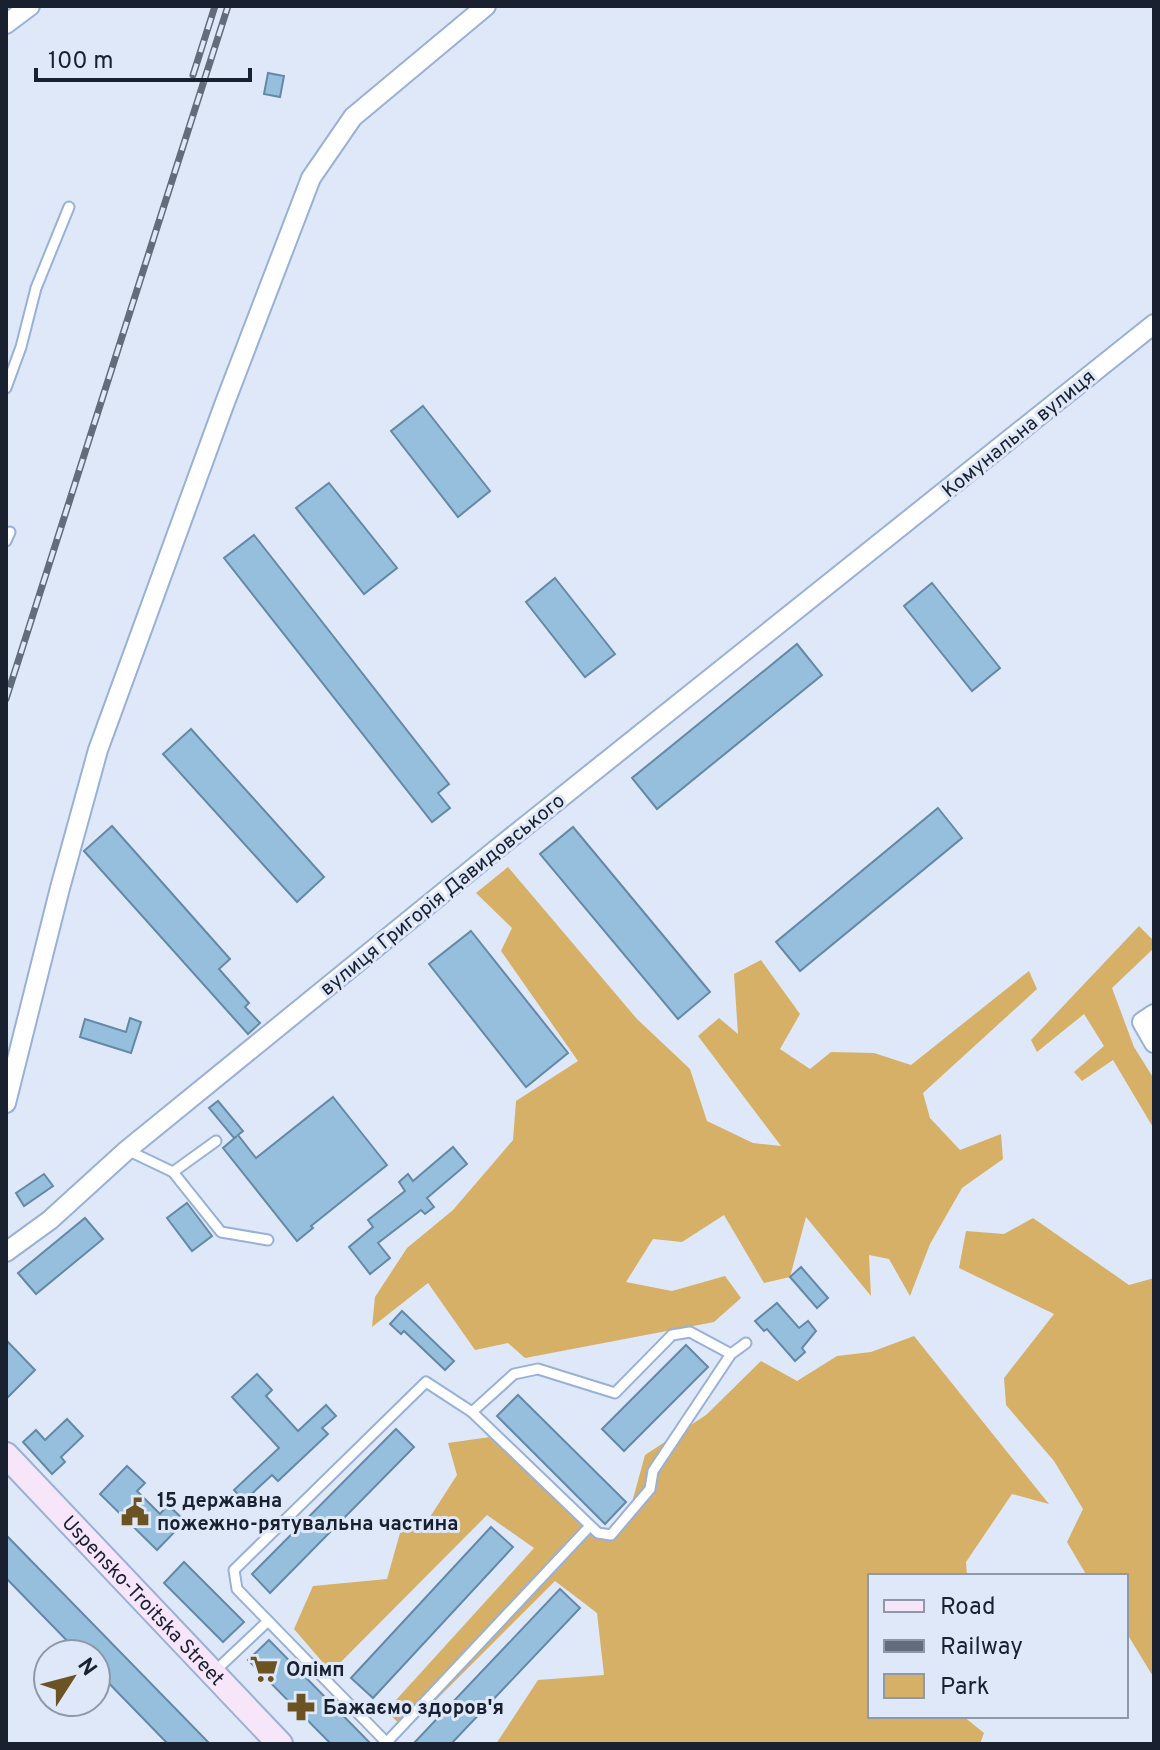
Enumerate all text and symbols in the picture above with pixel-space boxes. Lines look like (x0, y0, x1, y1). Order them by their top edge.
scale bar (36, 32, 250, 82)
text: 100 m (48, 47, 114, 77)
street label: Комунальна вулиця (937, 365, 1101, 504)
street label: вулиця Григорія Давидовського (316, 789, 571, 1002)
place label: 15 державна пожежно-рятувальна частина (157, 1489, 458, 1538)
public building icon: 15 державна пожежно-рятувальна частина (120, 1497, 150, 1527)
street label: Uspensko-Troitska Street (55, 1511, 229, 1692)
legend (868, 1574, 1128, 1718)
text: Road (940, 1593, 996, 1623)
text: Railway (940, 1633, 1023, 1663)
north arrow (32, 1638, 112, 1718)
text: N (71, 1653, 102, 1682)
supermarket icon: Олімп (249, 1654, 279, 1684)
place label: Олімп (286, 1658, 345, 1684)
text: Park (940, 1673, 990, 1703)
pharmacy icon: Бажаємо здоров'я (286, 1692, 316, 1722)
place label: Бажаємо здоров'я (323, 1696, 504, 1722)

